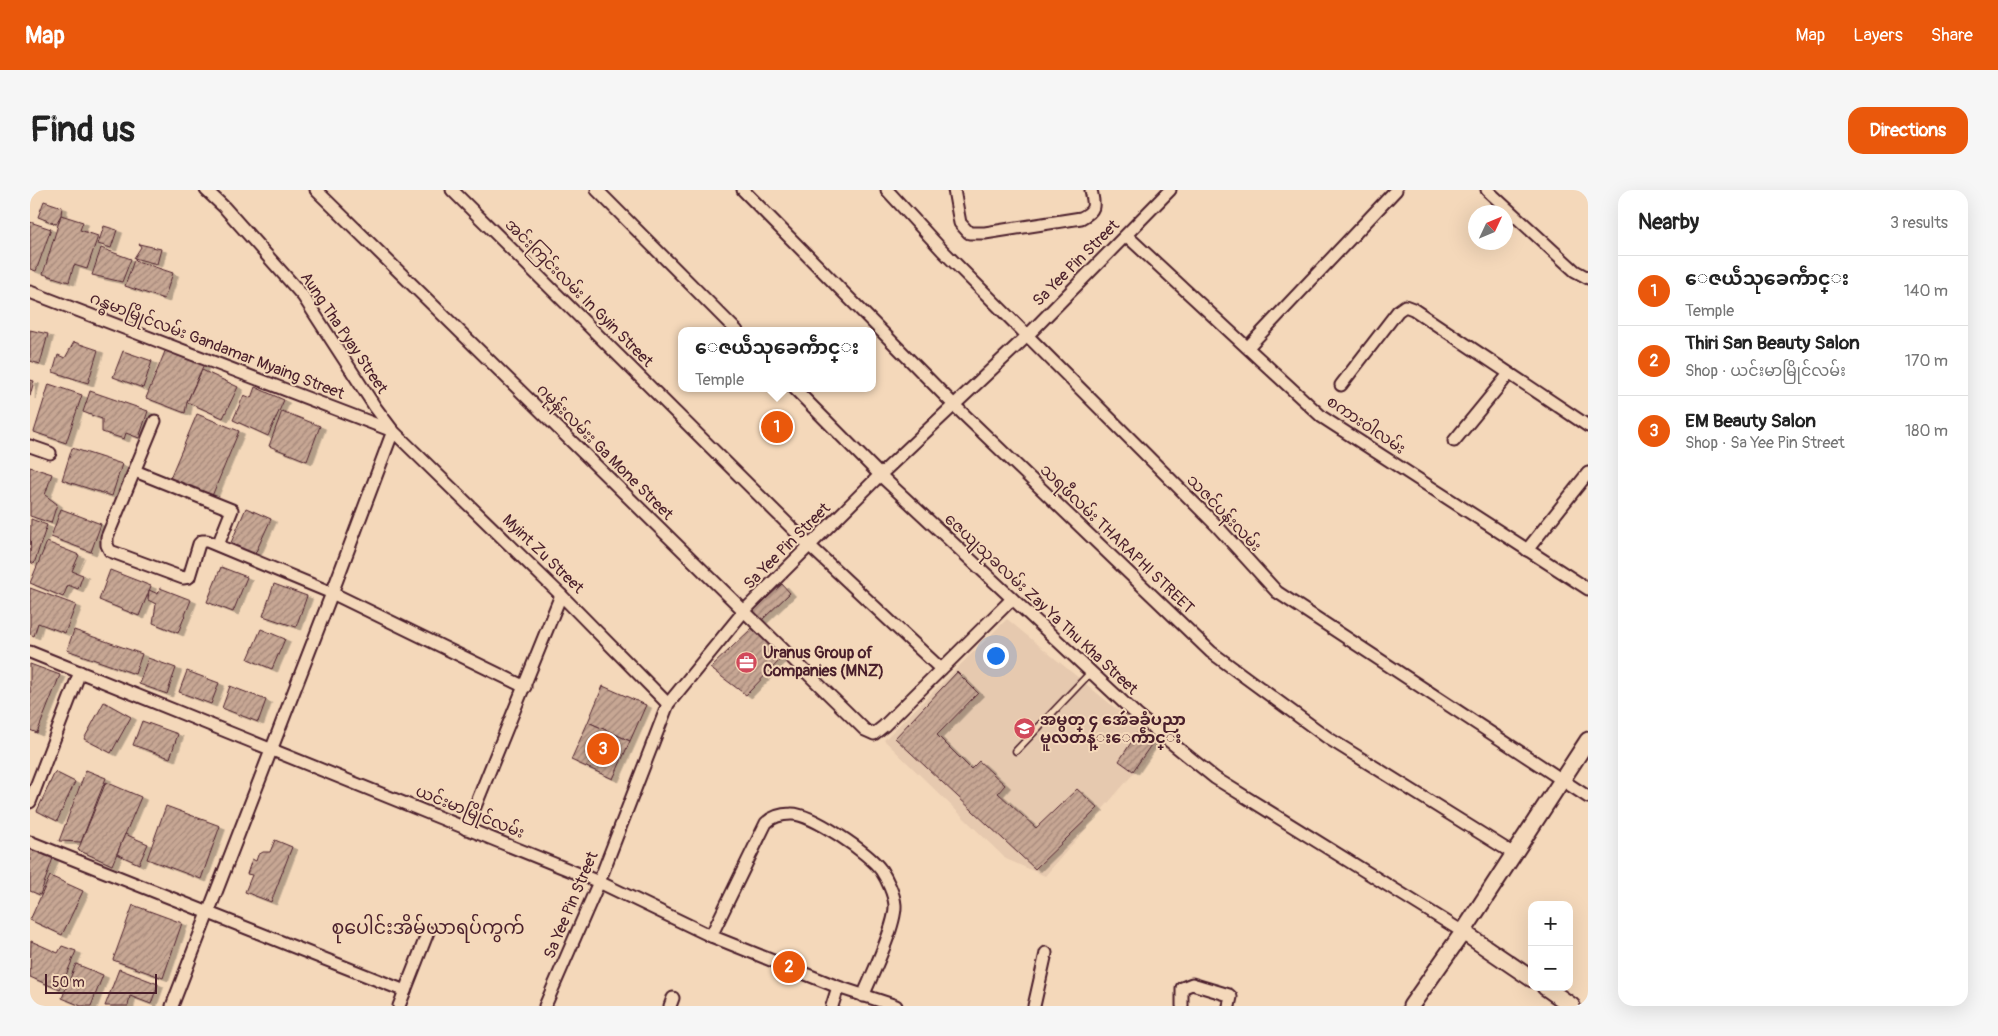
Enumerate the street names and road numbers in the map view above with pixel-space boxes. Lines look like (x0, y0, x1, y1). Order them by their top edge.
street label: အင်းကြင်းလမ်း In Gyin Street (499, 213, 659, 374)
street label: Sa Yee Pin Street (1028, 215, 1124, 311)
street label: Aung Tha Pyay Street (296, 268, 392, 398)
street label: ဂန္ဓမာမြိုင်လမ်း Gandamar Myaing Street (86, 286, 348, 407)
street label: ဂမုန်းလမ်းး Ga Mone Street (530, 378, 679, 528)
street label: စကားဝါလမ်း (1323, 390, 1410, 459)
street label: သရဖီလမ်း THARAPHI STREET (1034, 459, 1200, 620)
street label: သဇင်ပန်းလမ်း (1180, 469, 1267, 558)
street label: Sa Yee Pin Street (739, 498, 835, 594)
street label: ဇေယျသုခလမ်း Zay Ya Thu Kha Street (937, 508, 1144, 702)
street label: Myint Zu Street (498, 510, 588, 598)
street label: ယင်းမာမြိုင်လမ်း (412, 779, 528, 846)
street label: Sa Yee Pin Street (539, 848, 603, 962)

